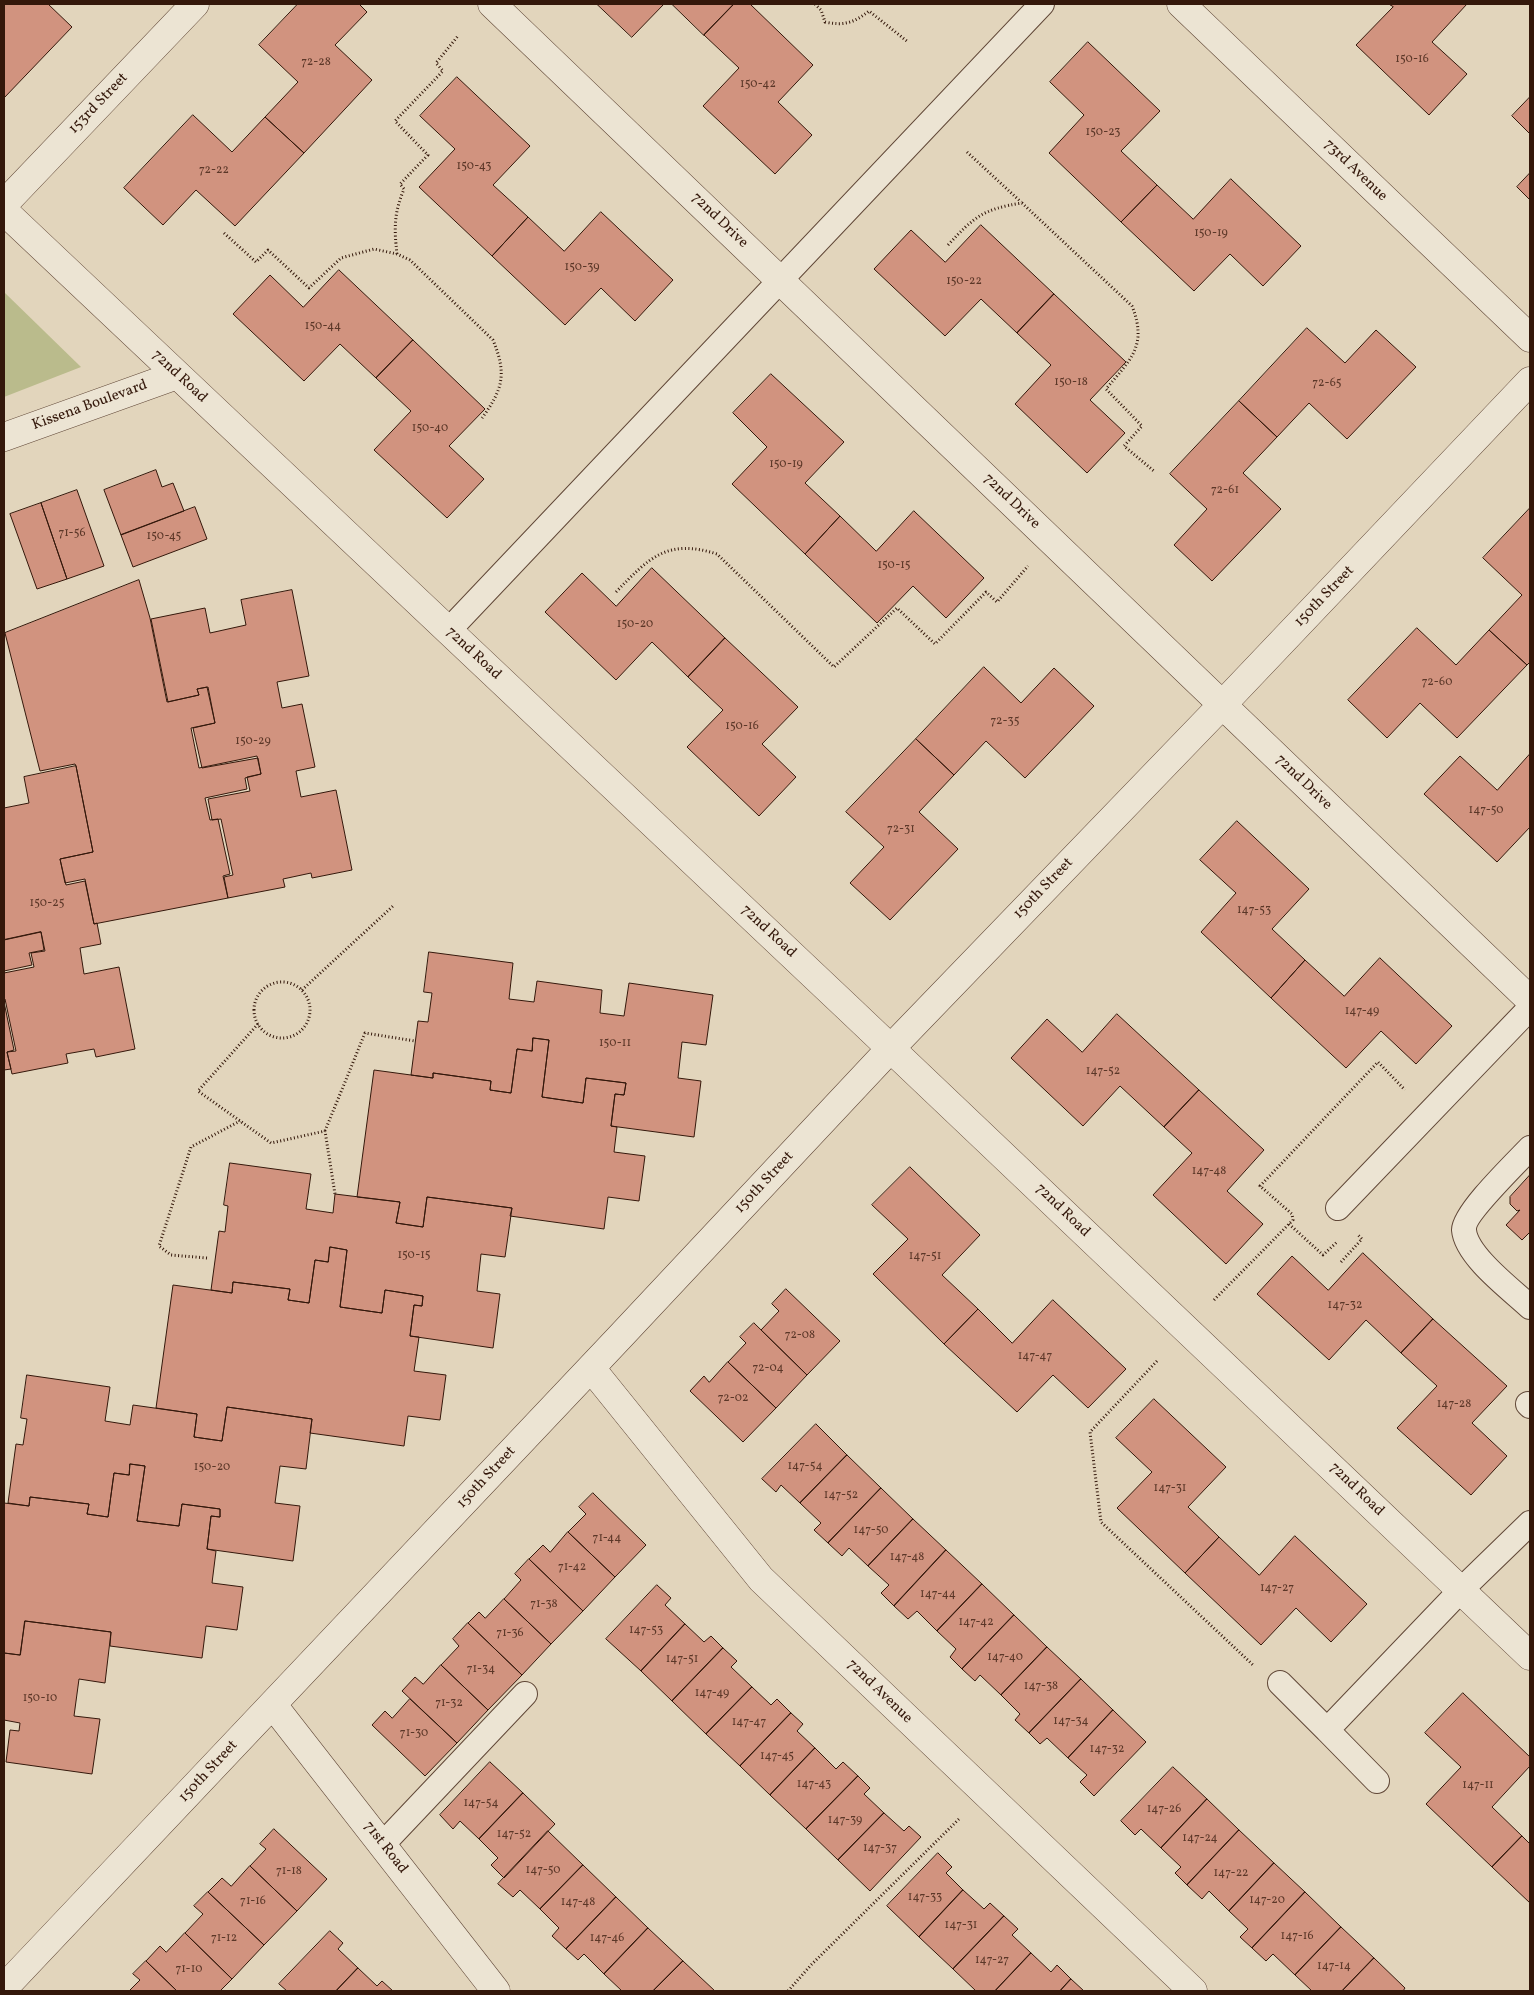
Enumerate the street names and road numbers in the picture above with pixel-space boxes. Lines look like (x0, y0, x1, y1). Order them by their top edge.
street label: 153rd Street (66, 70, 132, 138)
street label: 73rd Avenue (1319, 136, 1391, 206)
street label: 72nd Drive (687, 189, 751, 253)
street label: 72nd Road (148, 347, 210, 407)
street label: Kissena Boulevard (30, 377, 150, 435)
street label: 72nd Drive (979, 470, 1043, 534)
street label: 150th Street (1291, 563, 1359, 631)
street label: 72nd Road (442, 624, 504, 684)
street label: 72nd Drive (1271, 751, 1335, 815)
street label: 150th Street (1010, 855, 1078, 923)
street label: 72nd Road (737, 902, 799, 962)
street label: 150th Street (732, 1148, 798, 1218)
street label: 72nd Road (1031, 1180, 1093, 1242)
street label: 150th Street (454, 1443, 520, 1513)
street label: 72nd Road (1325, 1459, 1387, 1521)
street label: 72nd Avenue (842, 1656, 916, 1728)
street label: 150th Street (176, 1737, 242, 1807)
street label: 71st Road (359, 1818, 411, 1878)

